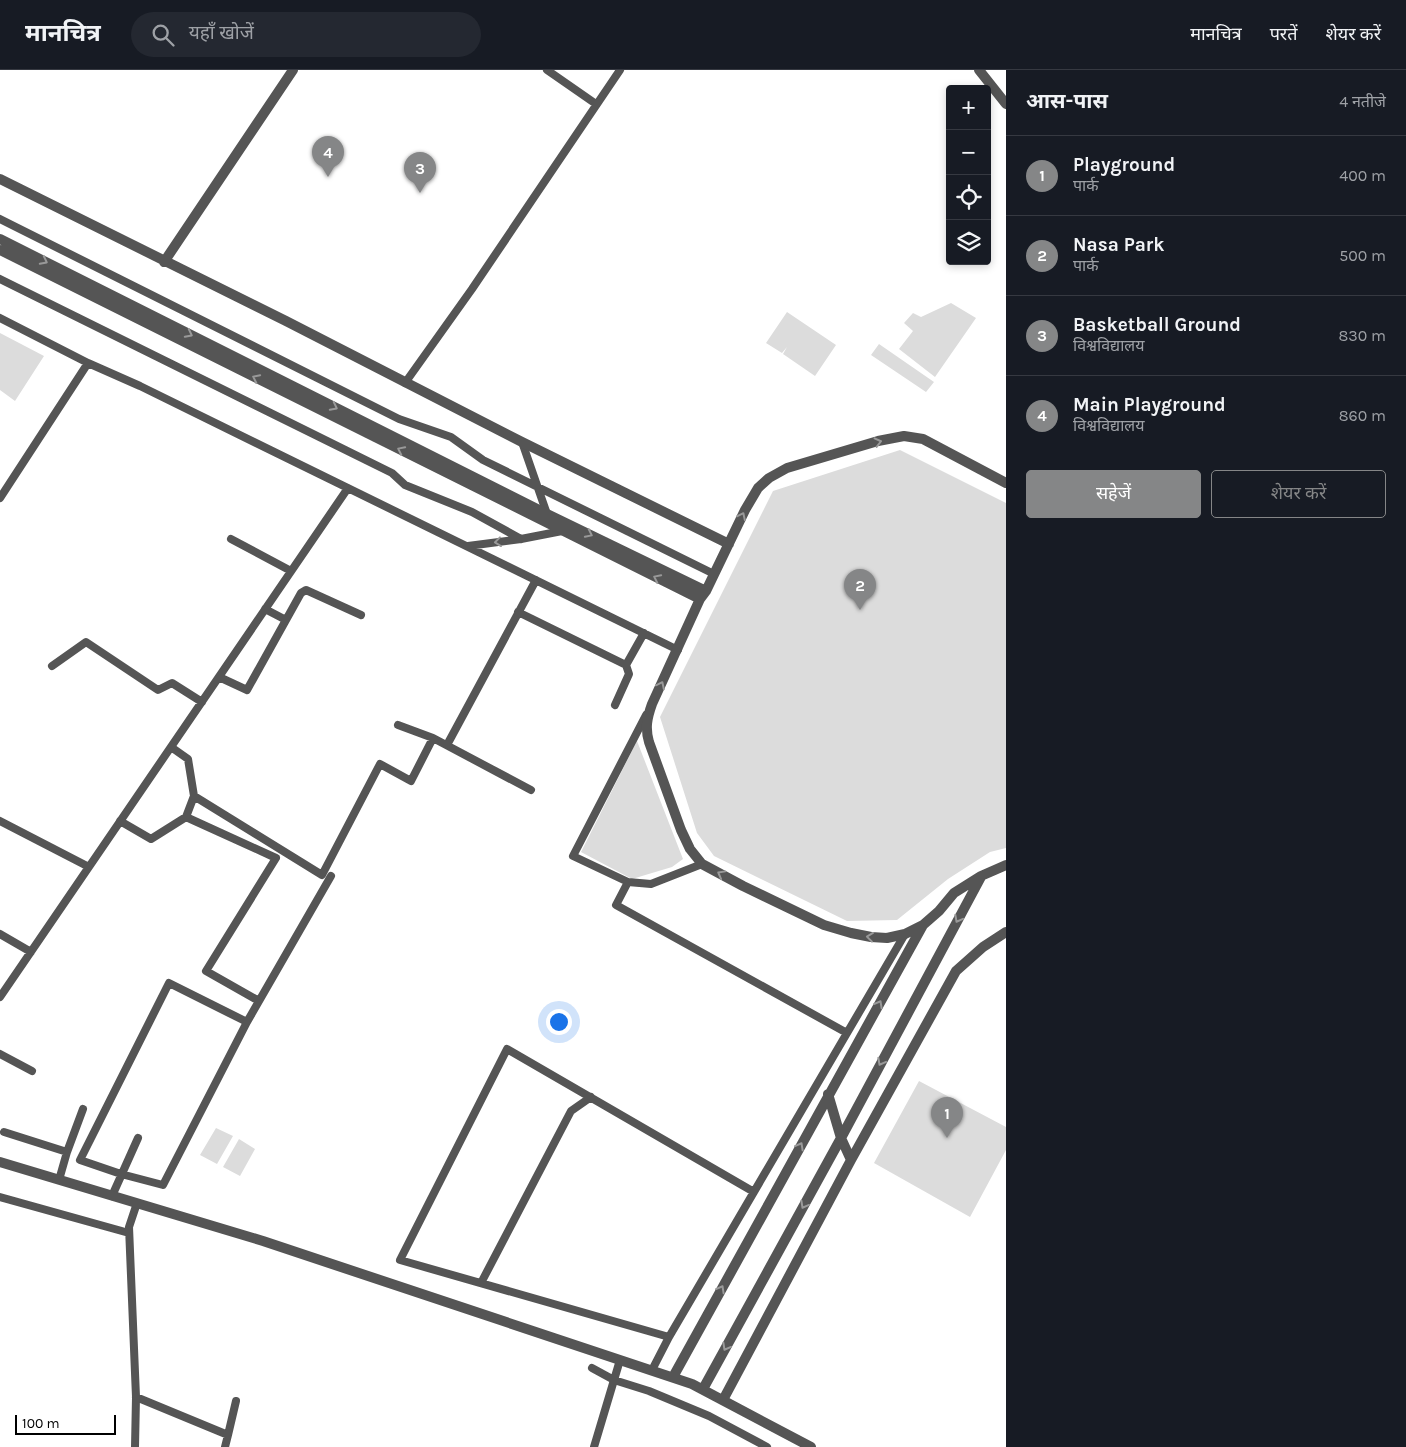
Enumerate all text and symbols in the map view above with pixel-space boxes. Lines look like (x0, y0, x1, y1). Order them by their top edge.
search box (131, 12, 481, 57)
text: मानचित्र (25, 19, 101, 47)
icon: search (149, 21, 177, 49)
text: यहाँ खोजें (189, 22, 254, 44)
text: मानचित्र (1190, 23, 1242, 45)
text: परतें (1270, 23, 1297, 45)
text: शेयर करें (1325, 23, 1381, 45)
map controls (946, 85, 991, 265)
button: + (946, 85, 991, 130)
text: आस-पास (1026, 89, 1108, 113)
text: 4 नतीजे (1339, 92, 1386, 111)
button: − (946, 130, 991, 175)
pin: 4 (312, 136, 344, 177)
pin: 3 (404, 152, 436, 193)
text: Playground (1073, 154, 1175, 176)
text: 1 (1039, 166, 1045, 185)
text: 400 m (1339, 166, 1386, 185)
button: locate (946, 175, 991, 220)
text: पार्क (1073, 176, 1099, 195)
button: layers (946, 220, 991, 265)
text: Nasa Park (1073, 234, 1165, 256)
text: 2 (1037, 246, 1047, 265)
text: 500 m (1339, 246, 1386, 265)
one-way arrow (38, 255, 47, 265)
text: पार्क (1073, 256, 1099, 275)
text: Basketball Ground (1073, 314, 1241, 336)
text: 3 (1037, 326, 1047, 345)
text: 830 m (1338, 326, 1386, 345)
one-way arrow (184, 328, 193, 338)
text: विश्वविद्यालय (1073, 336, 1144, 355)
one-way arrow (252, 374, 261, 384)
text: Main Playground (1073, 394, 1226, 416)
one-way arrow (329, 401, 338, 411)
text: 4 (1037, 406, 1047, 425)
text: 860 m (1339, 406, 1386, 425)
text: विश्वविद्यालय (1073, 416, 1144, 435)
one-way arrow (874, 437, 883, 448)
one-way arrow (398, 447, 407, 457)
button: सहेजें (1026, 470, 1201, 518)
button: शेयर करें (1211, 470, 1386, 518)
one-way arrow (736, 512, 747, 521)
one-way arrow (584, 528, 593, 538)
one-way arrow (494, 536, 502, 547)
pin: 2 (844, 569, 876, 610)
one-way arrow (653, 574, 662, 584)
one-way arrow (655, 681, 665, 690)
one-way arrow (717, 870, 726, 880)
one-way arrow (954, 913, 964, 922)
one-way arrow (865, 932, 874, 942)
one-way arrow (872, 1000, 882, 1009)
your location (546, 1009, 572, 1035)
one-way arrow (878, 1057, 888, 1066)
pin: 1 (931, 1097, 963, 1138)
one-way arrow (794, 1142, 804, 1151)
one-way arrow (800, 1200, 810, 1209)
one-way arrow (715, 1285, 725, 1294)
one-way arrow (722, 1342, 732, 1351)
scale bar (15, 1412, 116, 1435)
text: 100 m (22, 1415, 60, 1432)

